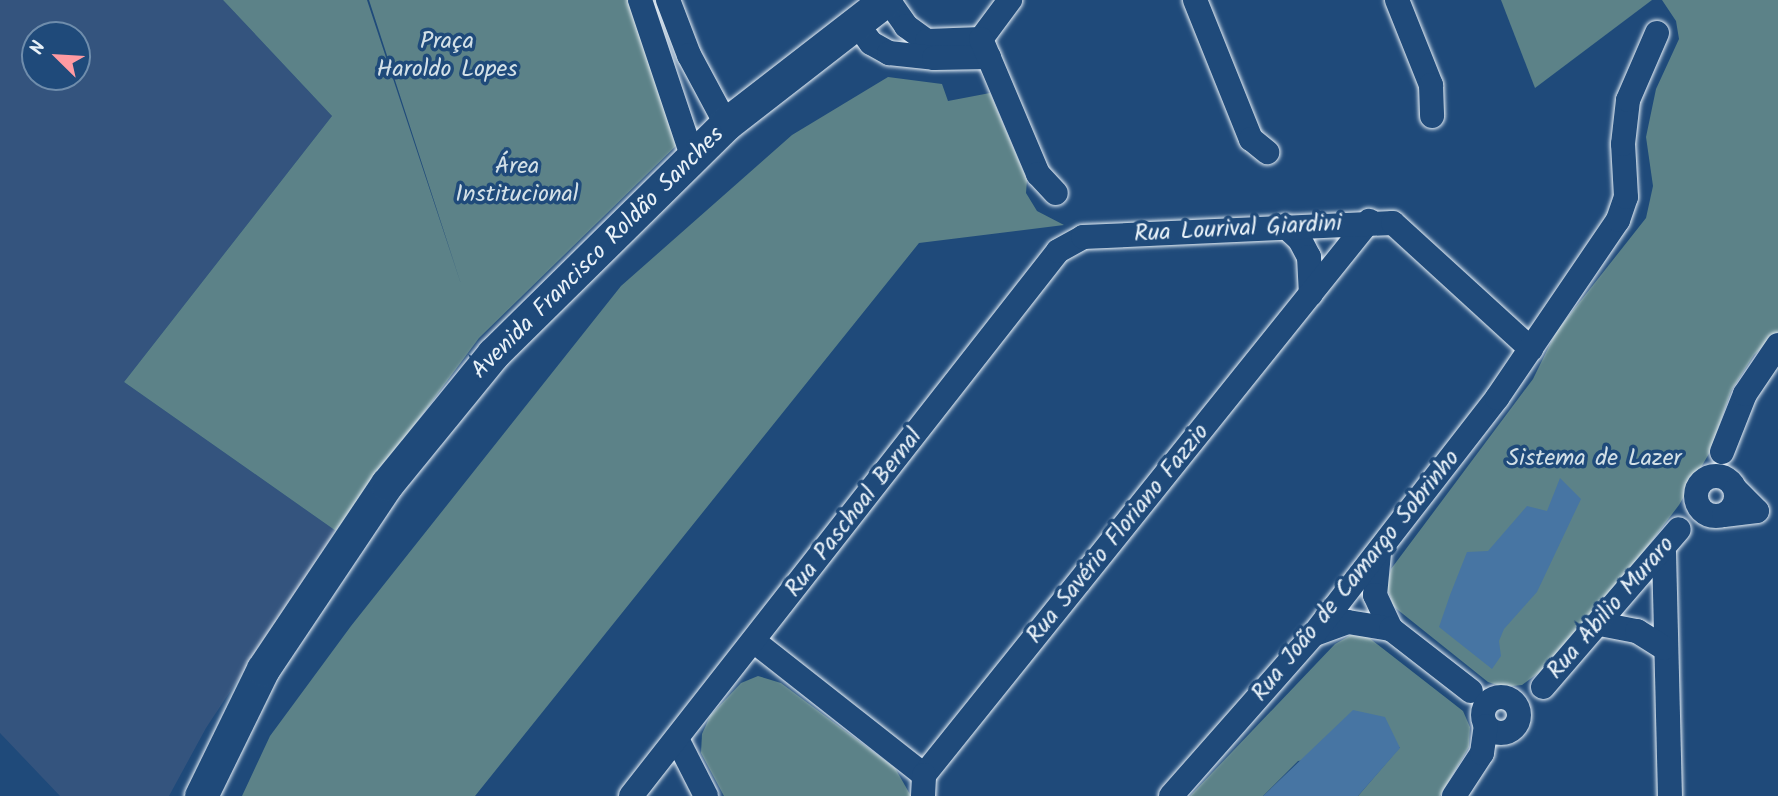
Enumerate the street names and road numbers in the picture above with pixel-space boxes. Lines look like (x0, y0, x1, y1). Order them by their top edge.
street label: Avenida Francisco Roldão Sanches (466, 121, 730, 385)
street label: Rua Lourival Giardini (1133, 209, 1343, 249)
street label: Rua Savério Floriano Fazzio (1021, 418, 1215, 650)
street label: Rua Paschoal Bernal (779, 423, 929, 603)
street label: Rua João de Camargo Sobrinho (1246, 445, 1466, 707)
street label: Rua Abilio Muraro (1541, 531, 1681, 685)

